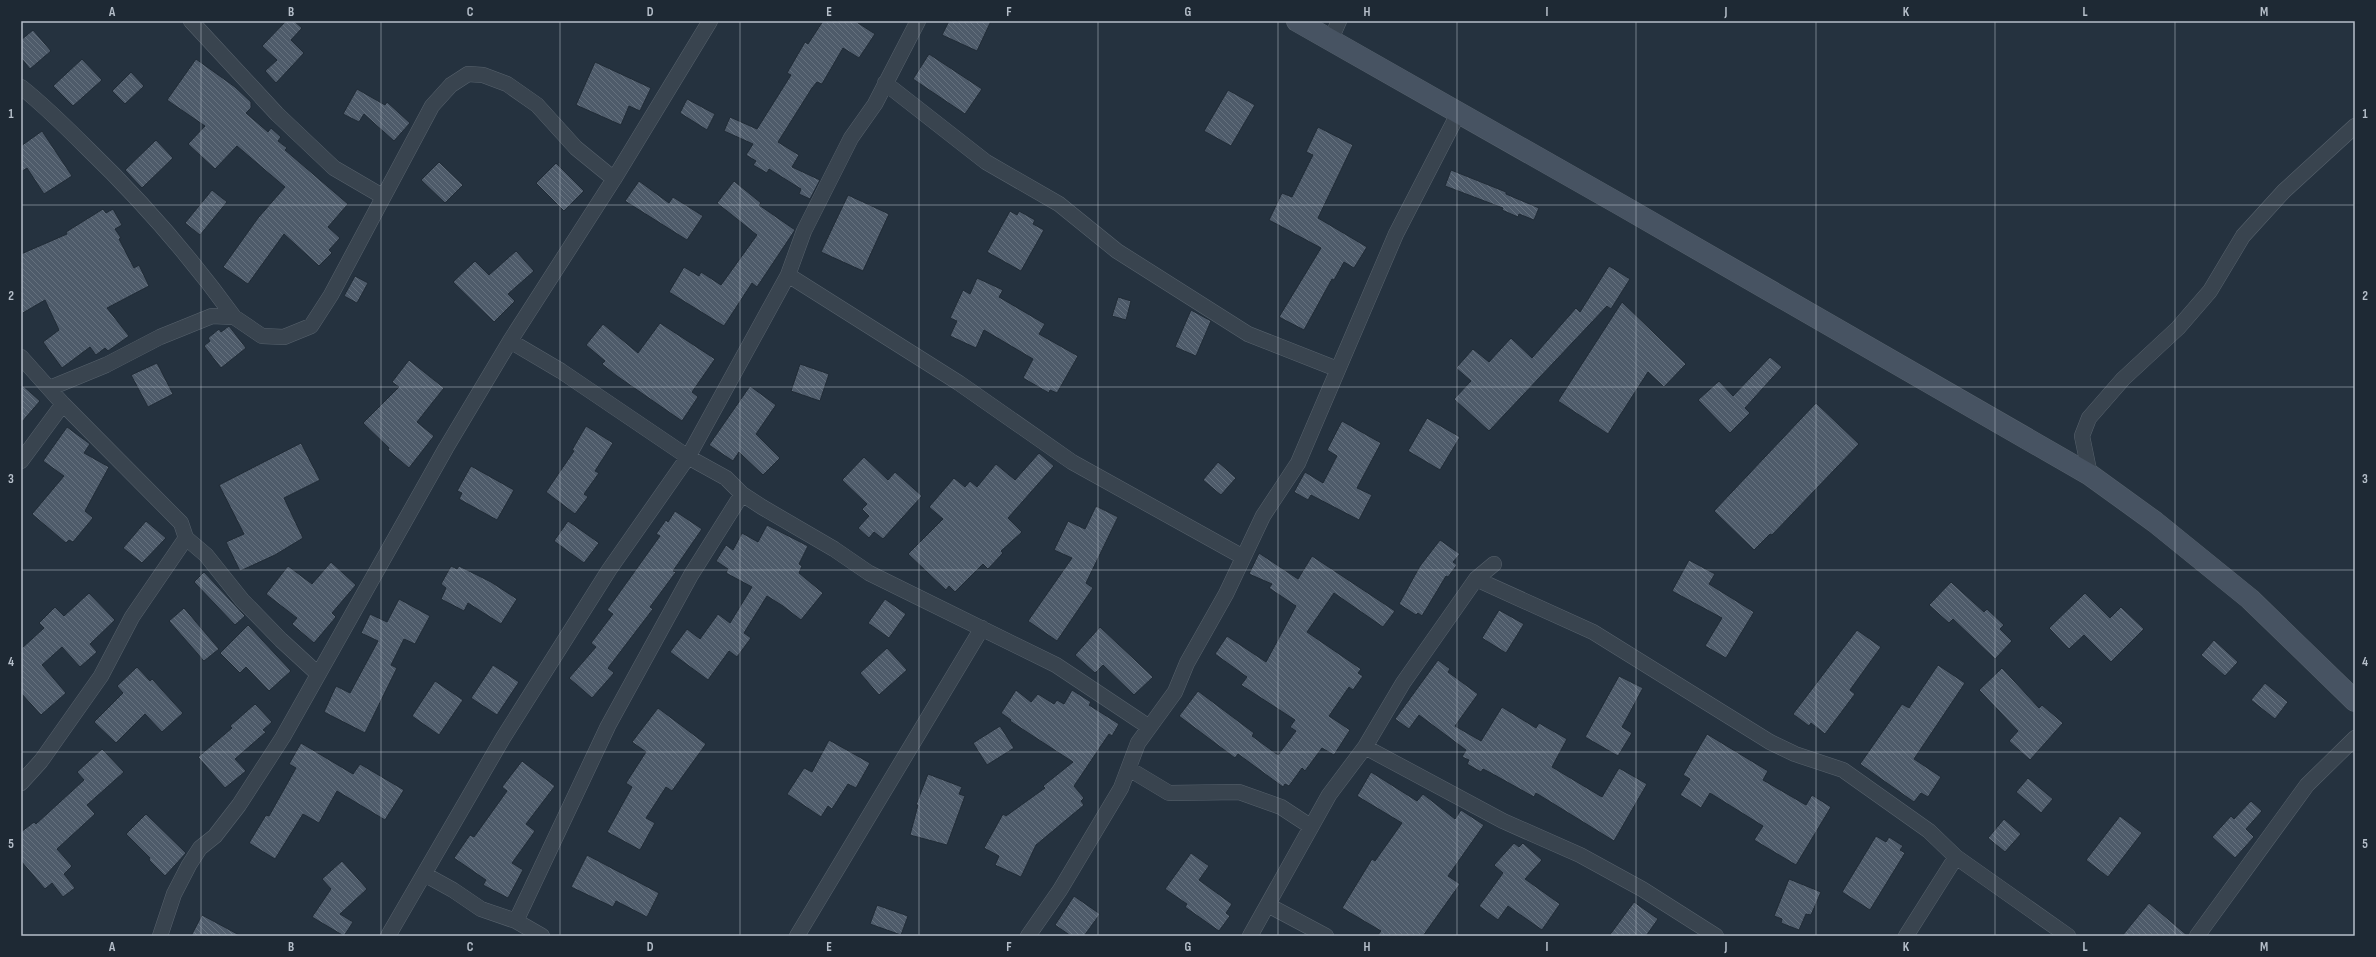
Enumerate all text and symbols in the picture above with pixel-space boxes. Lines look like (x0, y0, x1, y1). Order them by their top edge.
text: A (108, 4, 116, 20)
text: B (288, 4, 294, 20)
text: C (467, 4, 474, 20)
text: D (647, 4, 654, 20)
text: E (826, 4, 832, 20)
text: F (1006, 4, 1012, 20)
text: G (1185, 4, 1192, 20)
text: H (1364, 4, 1371, 20)
text: I (1546, 4, 1549, 20)
text: J (1724, 4, 1728, 20)
text: K (1903, 4, 1910, 20)
text: L (2082, 4, 2088, 20)
text: M (2260, 4, 2268, 20)
text: 1 (8, 106, 14, 122)
text: 1 (2362, 106, 2368, 122)
text: 2 (8, 288, 14, 304)
text: 2 (2362, 288, 2368, 304)
text: 3 (8, 471, 14, 487)
text: 3 (2362, 471, 2368, 487)
text: 4 (8, 654, 14, 670)
text: 4 (2362, 654, 2368, 670)
text: 5 (8, 836, 14, 852)
text: 5 (2362, 836, 2368, 852)
text: A (108, 939, 116, 955)
text: B (288, 939, 294, 955)
text: C (467, 939, 474, 955)
text: D (647, 939, 654, 955)
text: E (826, 939, 832, 955)
text: F (1006, 939, 1012, 955)
text: G (1185, 939, 1192, 955)
text: H (1364, 939, 1371, 955)
text: I (1546, 939, 1549, 955)
text: J (1724, 939, 1728, 955)
text: K (1903, 939, 1910, 955)
text: L (2082, 939, 2088, 955)
text: M (2260, 939, 2268, 955)

